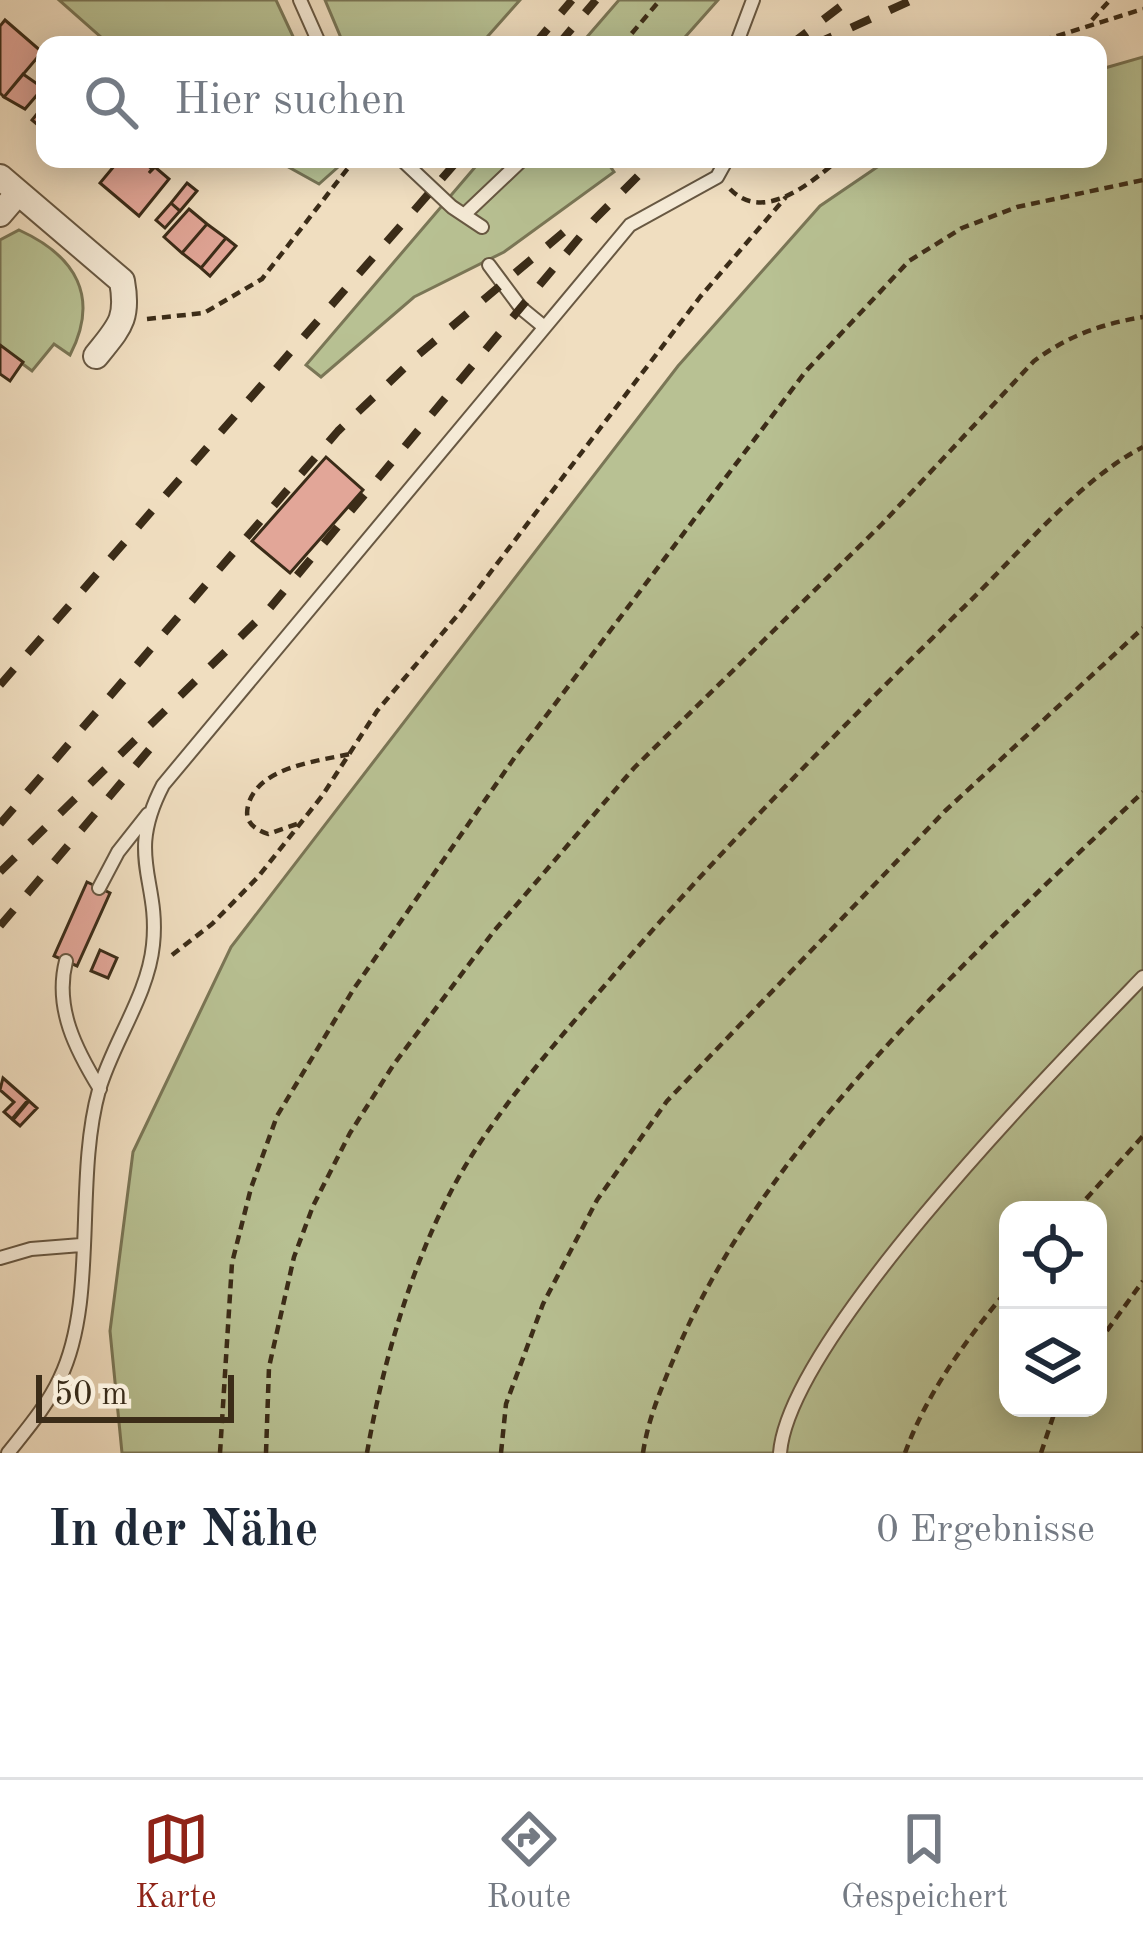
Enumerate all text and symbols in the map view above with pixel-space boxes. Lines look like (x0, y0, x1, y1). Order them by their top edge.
search box (36, 36, 1107, 168)
icon: search (78, 69, 144, 135)
text: Hier suchen (174, 79, 406, 124)
map controls (999, 1201, 1107, 1417)
button: locate (999, 1201, 1107, 1309)
button: layers (999, 1309, 1107, 1417)
scale bar (36, 1369, 234, 1422)
text: 50 m (54, 1379, 128, 1412)
text: In der Nähe (48, 1506, 319, 1557)
text: 0 Ergebnisse (876, 1511, 1095, 1550)
tab: Karte (135, 1806, 217, 1919)
tab: Route (487, 1806, 571, 1919)
tab: Gespeichert (841, 1806, 1008, 1919)

